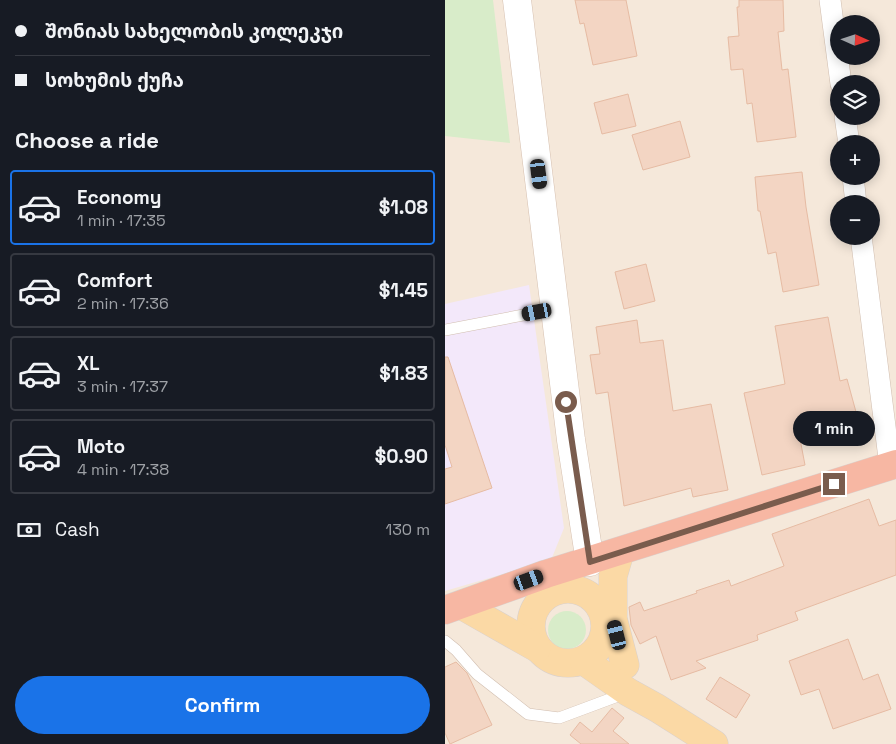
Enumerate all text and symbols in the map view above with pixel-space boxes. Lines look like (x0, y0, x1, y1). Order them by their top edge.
north arrow (830, 15, 880, 65)
map controls (830, 15, 880, 245)
text: შონიას სახელობის კოლეკჯი (45, 19, 343, 44)
text: სოხუმის ქუჩა (45, 68, 184, 93)
button: layers (830, 75, 880, 125)
text: Choose a ride (15, 126, 159, 154)
button: + (830, 135, 880, 185)
car (529, 158, 548, 190)
icon: car (17, 185, 62, 230)
text: Economy (77, 185, 161, 210)
text: $1.08 (379, 195, 428, 220)
button: − (830, 195, 880, 245)
text: 1 min · 17:35 (77, 210, 166, 231)
icon: car (17, 268, 62, 313)
text: Comfort (77, 268, 153, 293)
text: $1.45 (379, 278, 428, 303)
text: 2 min · 17:36 (77, 293, 169, 314)
car (520, 302, 553, 322)
icon: car (17, 351, 62, 396)
text: XL (77, 351, 100, 376)
text: $1.83 (379, 361, 428, 386)
text: 3 min · 17:37 (77, 376, 168, 397)
route start (555, 391, 577, 413)
callout: 1 min (793, 412, 875, 446)
text: 1 min (814, 418, 854, 439)
icon: car (17, 434, 62, 479)
text: Moto (77, 434, 125, 459)
text: $0.90 (375, 444, 428, 469)
text: 4 min · 17:38 (77, 459, 169, 480)
route end (823, 473, 845, 495)
icon: cash (15, 516, 43, 544)
text: Cash (55, 517, 100, 542)
text: 130 m (386, 519, 430, 540)
car (512, 568, 545, 592)
car (606, 619, 627, 651)
button: Confirm (15, 676, 430, 734)

